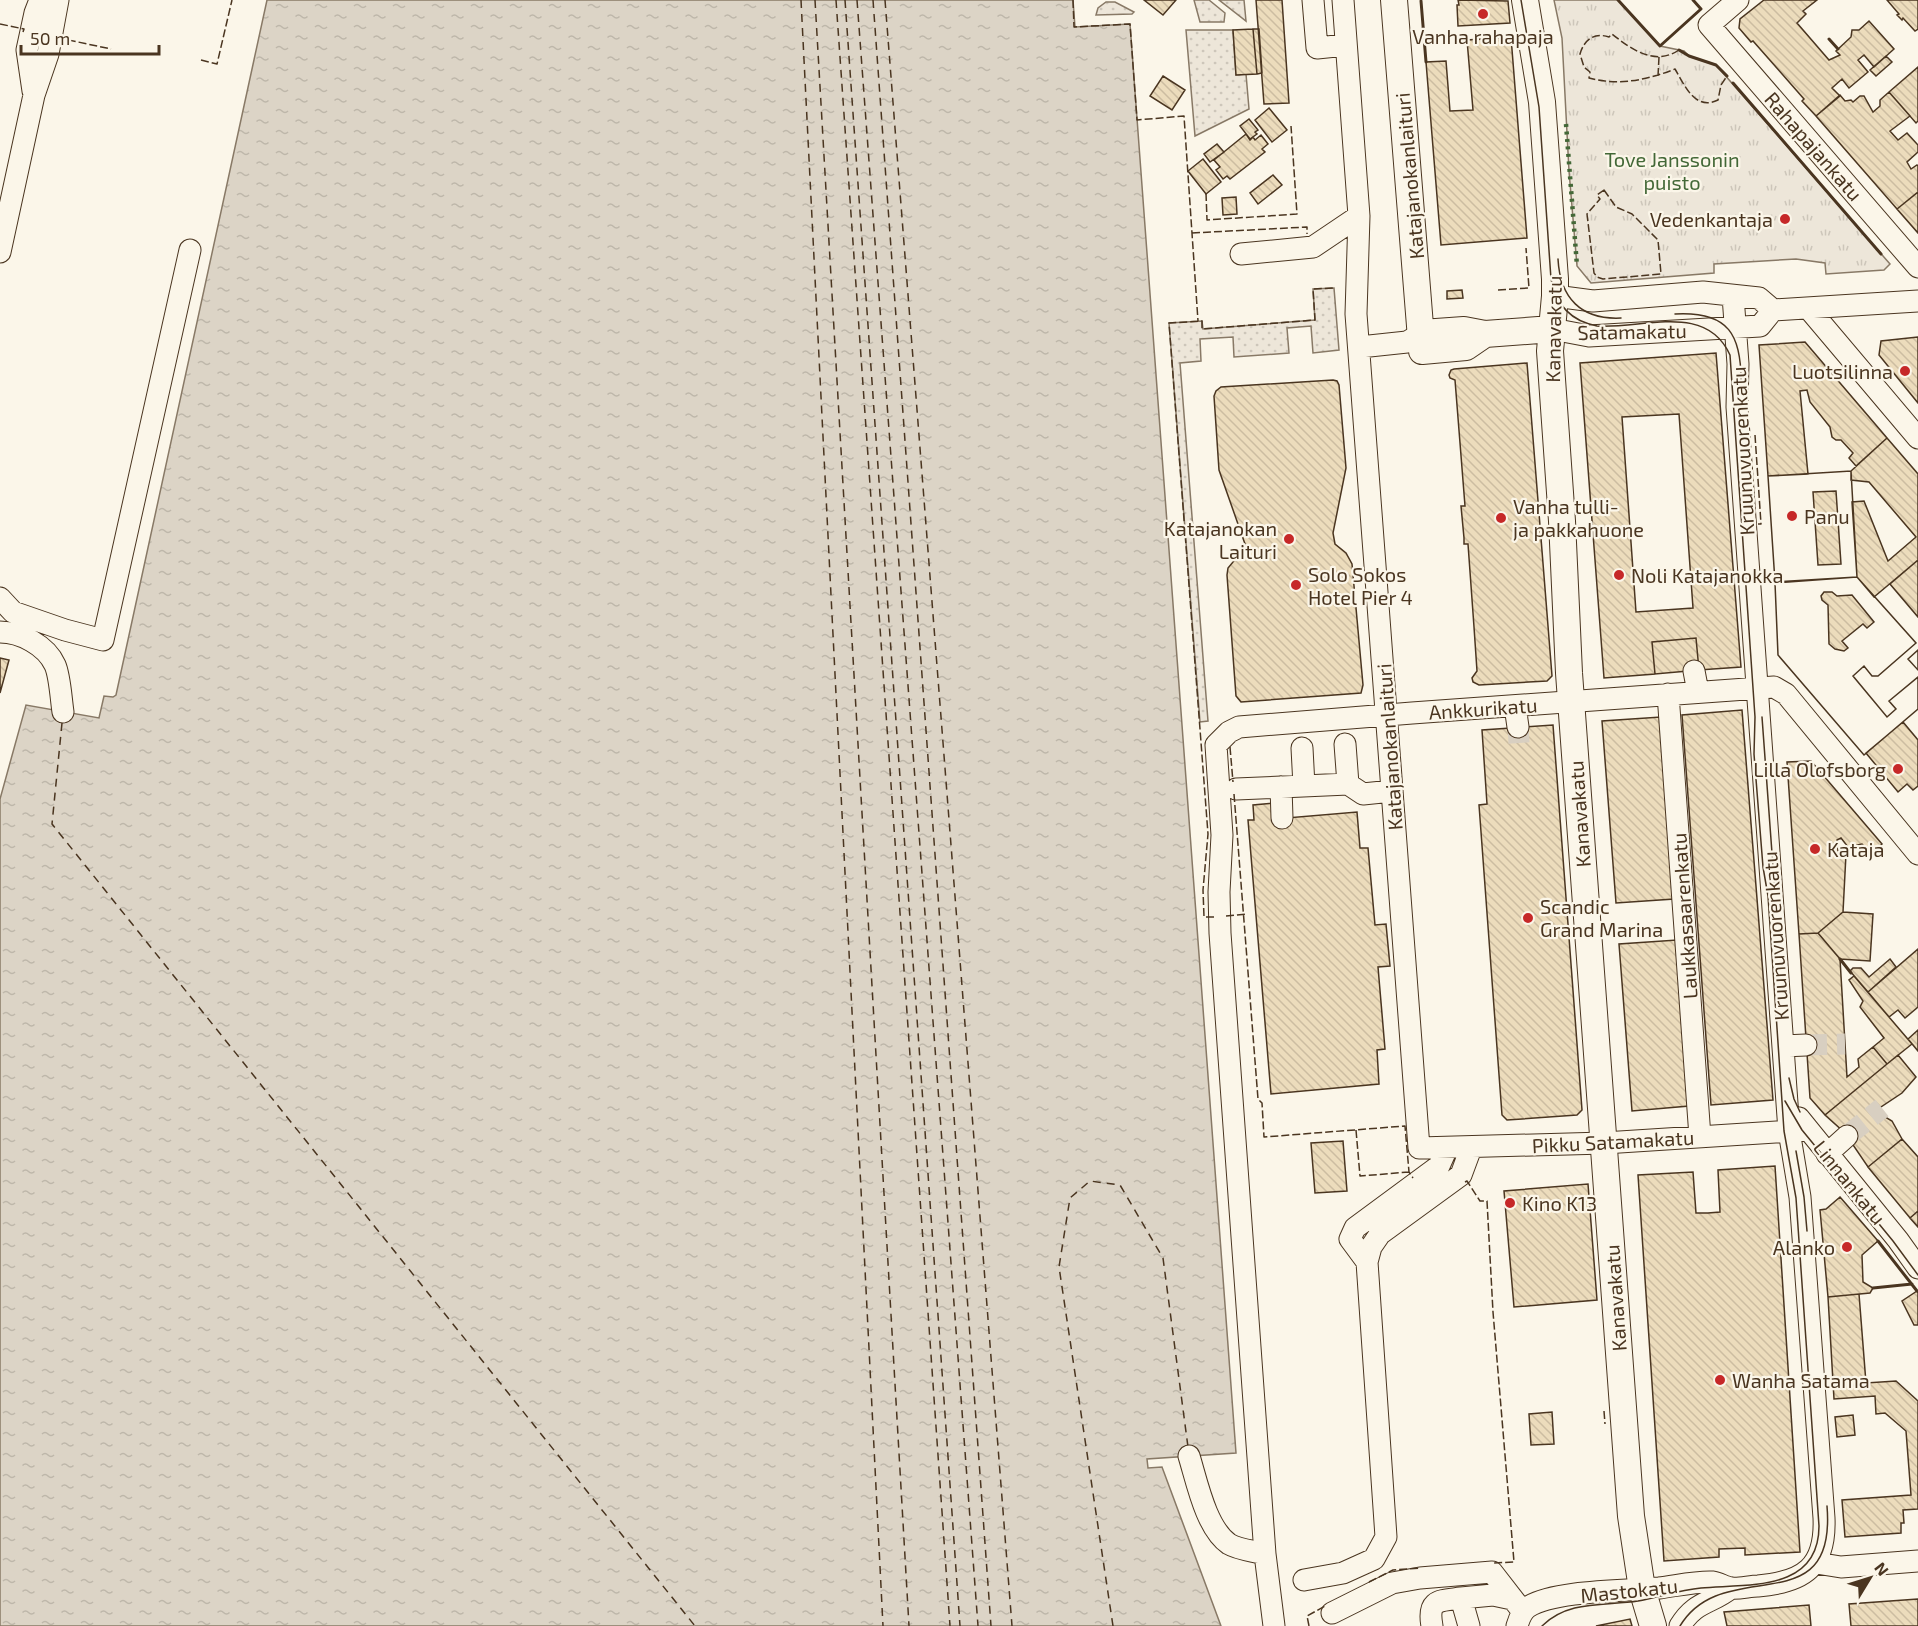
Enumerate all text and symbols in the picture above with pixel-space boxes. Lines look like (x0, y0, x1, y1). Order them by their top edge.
marker: Vanha rahapaja (1476, 7, 1490, 21)
scale bar (21, 18, 159, 56)
place label: Vanha rahapaja (1412, 24, 1554, 48)
text: 50 m (30, 27, 70, 49)
street label: Rahapajankatu (1760, 87, 1868, 205)
street label: Katajanokanlaituri (1390, 92, 1428, 260)
park label: Tove Janssonin puisto (1604, 147, 1740, 194)
place label: Vedenkantaja (1650, 207, 1773, 231)
marker: Vedenkantaja (1778, 212, 1792, 226)
street label: Kanavakatu (1540, 275, 1566, 383)
street label: Satamakatu (1577, 318, 1687, 344)
place label: Luotsilinna (1792, 359, 1893, 383)
marker: Luotsilinna (1898, 364, 1912, 378)
street label: Kruunuvuorenkatu (1726, 366, 1758, 536)
place label: Vanha tulli- ja pakkahuone (1513, 494, 1644, 541)
place label: Panu (1804, 504, 1850, 528)
marker: Panu (1785, 509, 1799, 523)
marker: Vanha tulli- ja pakkahuone (1494, 511, 1508, 525)
place label: Katajanokan Laituri (1164, 516, 1277, 563)
marker: Katajanokan Laituri (1282, 532, 1296, 546)
place label: Solo Sokos Hotel Pier 4 (1308, 562, 1413, 609)
place label: Noli Katajanokka (1631, 563, 1784, 587)
marker: Noli Katajanokka (1612, 568, 1626, 582)
marker: Solo Sokos Hotel Pier 4 (1289, 578, 1303, 592)
street label: Katajanokanlaituri (1371, 663, 1407, 831)
street label: Ankkurikatu (1428, 692, 1538, 724)
place label: Lilla Olofsborg (1753, 757, 1886, 781)
street label: Kanavakatu (1563, 760, 1595, 868)
marker: Lilla Olofsborg (1891, 762, 1905, 776)
street label: Laukkasaarenkatu (1666, 832, 1702, 1000)
place label: Kataja (1827, 837, 1884, 861)
marker: Kataja (1808, 842, 1822, 856)
street label: Kruunuvuorenkatu (1757, 851, 1793, 1021)
place label: Scandic Grand Marina (1540, 894, 1663, 941)
marker: Scandic Grand Marina (1521, 911, 1535, 925)
street label: Pikku Satamakatu (1531, 1125, 1695, 1157)
street label: Linnankatu (1809, 1135, 1891, 1229)
place label: Kino K13 (1522, 1191, 1597, 1215)
marker: Kino K13 (1503, 1196, 1517, 1210)
place label: Alanko (1773, 1235, 1835, 1259)
marker: Alanko (1840, 1240, 1854, 1254)
street label: Kanavakatu (1599, 1244, 1631, 1352)
place label: Wanha Satama (1732, 1368, 1870, 1392)
marker: Wanha Satama (1713, 1373, 1727, 1387)
north arrow (1840, 1548, 1900, 1608)
text: N (1871, 1558, 1893, 1579)
street label: Mastokatu (1579, 1573, 1679, 1607)

